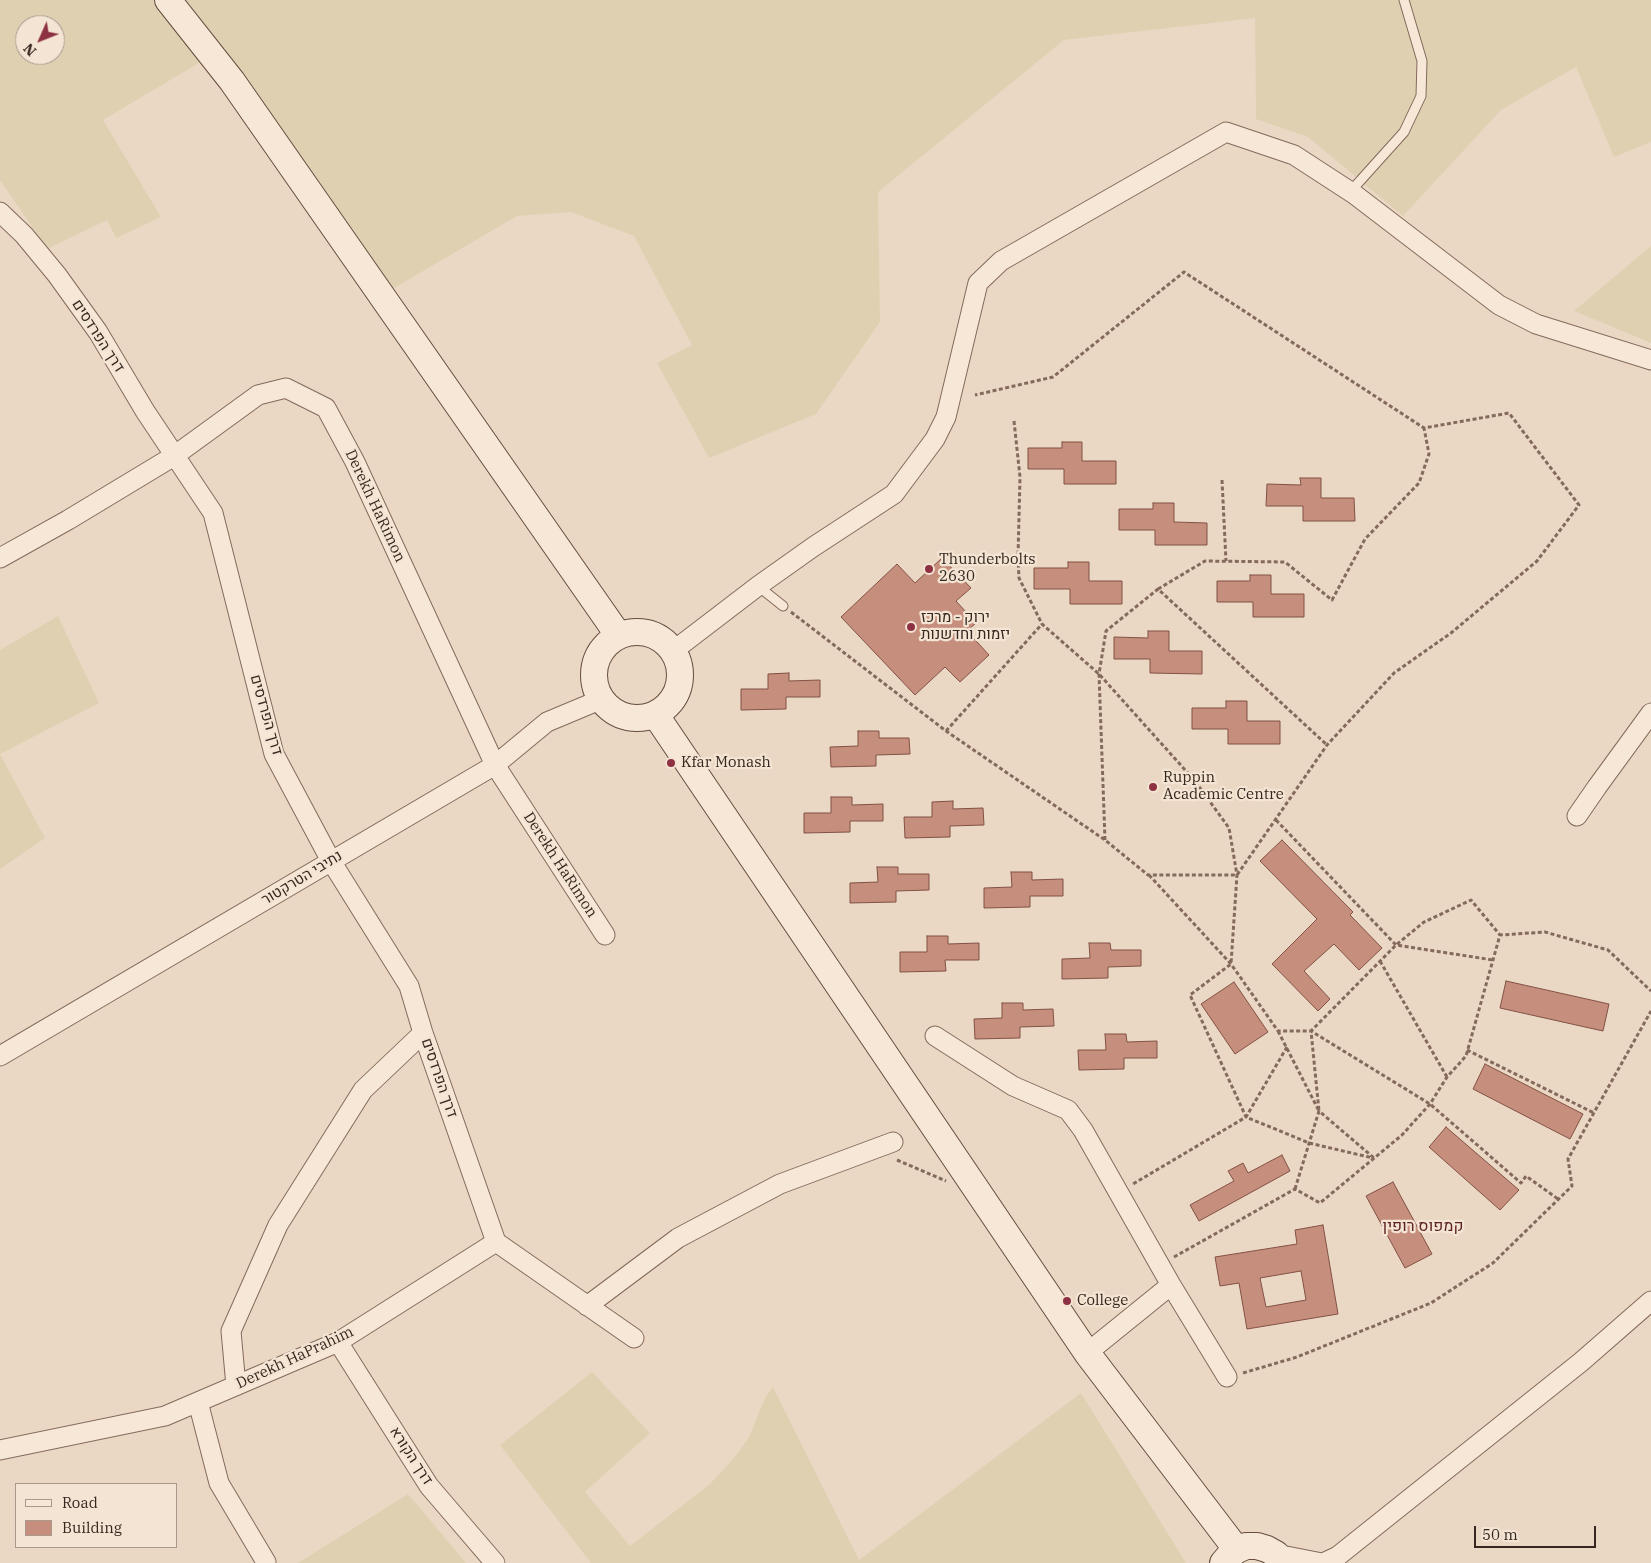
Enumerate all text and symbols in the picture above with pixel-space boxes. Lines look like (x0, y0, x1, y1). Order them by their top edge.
north arrow (15, 15, 65, 65)
text: N (20, 39, 40, 60)
street label: דרך הפרדסים (68, 296, 128, 376)
street label: Derekh HaRimon (341, 447, 409, 565)
place label: Thunderbolts 2630 (939, 551, 1036, 586)
marker: Thunderbolts 2630 (923, 563, 935, 575)
place label: ירוק - מרכז יזמות וחדשנות (921, 609, 1010, 644)
marker: ירוק - מרכז יזמות וחדשנות (905, 621, 917, 633)
street label: דרך הפרדסים (246, 673, 286, 757)
place label: Kfar Monash (681, 754, 771, 772)
marker: Kfar Monash (665, 757, 677, 769)
place label: Ruppin Academic Centre (1163, 769, 1284, 804)
marker: Ruppin Academic Centre (1147, 781, 1159, 793)
street label: Derekh HaRimon (519, 809, 601, 921)
street label: נתיבי הטרקטור (258, 847, 346, 909)
street label: דרך הפרדסים (417, 1036, 461, 1120)
district label: קמפוס רופין (1383, 1216, 1463, 1236)
place label: College (1077, 1292, 1128, 1310)
marker: College (1061, 1295, 1073, 1307)
street label: Derekh HaPrahim (233, 1323, 357, 1393)
street label: דרך הקורא (386, 1424, 436, 1488)
legend (15, 1483, 178, 1548)
text: Road (62, 1493, 98, 1512)
scale bar (1476, 1516, 1598, 1548)
text: Building (62, 1518, 122, 1537)
text: 50 m (1482, 1525, 1518, 1544)

